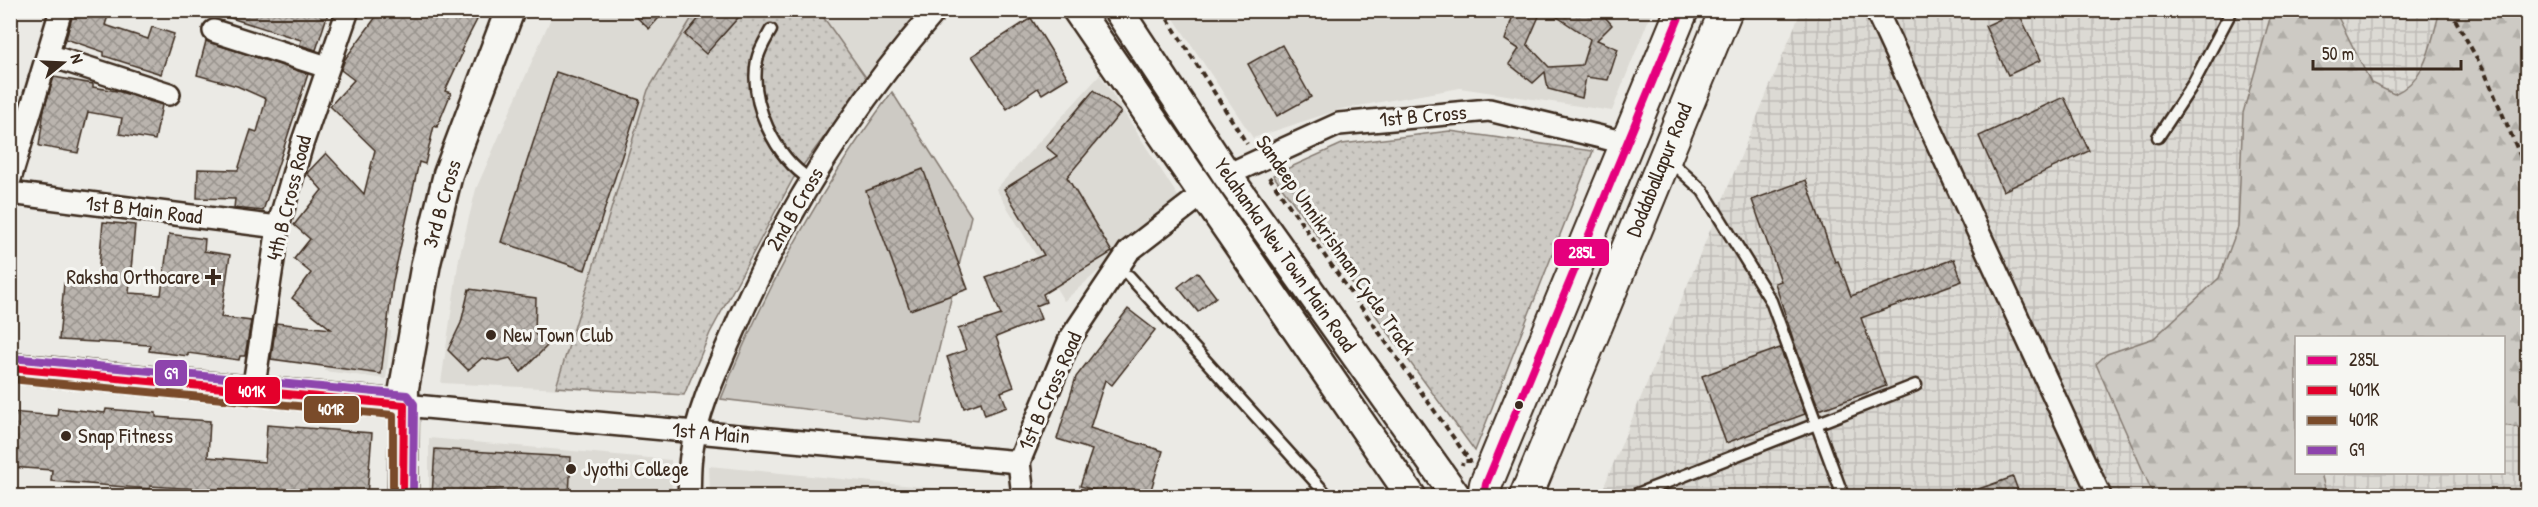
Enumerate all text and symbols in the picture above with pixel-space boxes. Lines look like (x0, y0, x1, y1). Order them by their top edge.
north arrow (33, 33, 93, 93)
scale bar (2313, 33, 2462, 71)
text: 50 m (2322, 41, 2354, 66)
text: N (65, 51, 89, 66)
street label: 1st B Cross (1378, 97, 1468, 134)
street label: Doddaballapur Road (1619, 99, 1699, 241)
street label: Sandeep Unnikrishnan Cycle Track (1249, 129, 1424, 361)
street label: 4th B Cross Road (259, 132, 318, 263)
street label: Yelahanka New Town Main Road (1207, 152, 1363, 357)
street label: 3rd B Cross (415, 157, 468, 251)
street label: 2nd B Cross (759, 162, 830, 256)
street label: 1st B Main Road (84, 188, 204, 231)
line badge: 285L (1553, 238, 1610, 267)
text: 285L (1568, 241, 1596, 263)
place label: Raksha Orthocare (66, 262, 200, 291)
marker: Raksha Orthocare (204, 268, 222, 286)
place label: New Town Club (503, 320, 614, 349)
street label: 1st B Cross Road (1011, 327, 1089, 455)
marker: New Town Club (484, 328, 498, 342)
legend (2295, 336, 2505, 474)
text: 285L (2349, 347, 2380, 372)
line badge: G9 (154, 359, 188, 387)
text: G9 (164, 362, 178, 384)
line badge: 401K (224, 376, 281, 405)
text: 401K (2349, 377, 2380, 402)
text: 401K (238, 380, 266, 402)
line badge: 401R (303, 395, 360, 424)
text: 401R (318, 398, 345, 420)
unlabelled marker (1513, 399, 1525, 411)
text: 401R (2349, 407, 2379, 432)
street label: 1st A Main (671, 415, 751, 450)
place label: Snap Fitness (78, 421, 173, 450)
marker: Snap Fitness (59, 429, 73, 443)
text: G9 (2349, 437, 2365, 462)
place label: Jyothi College (583, 454, 689, 483)
marker: Jyothi College (564, 462, 578, 476)

